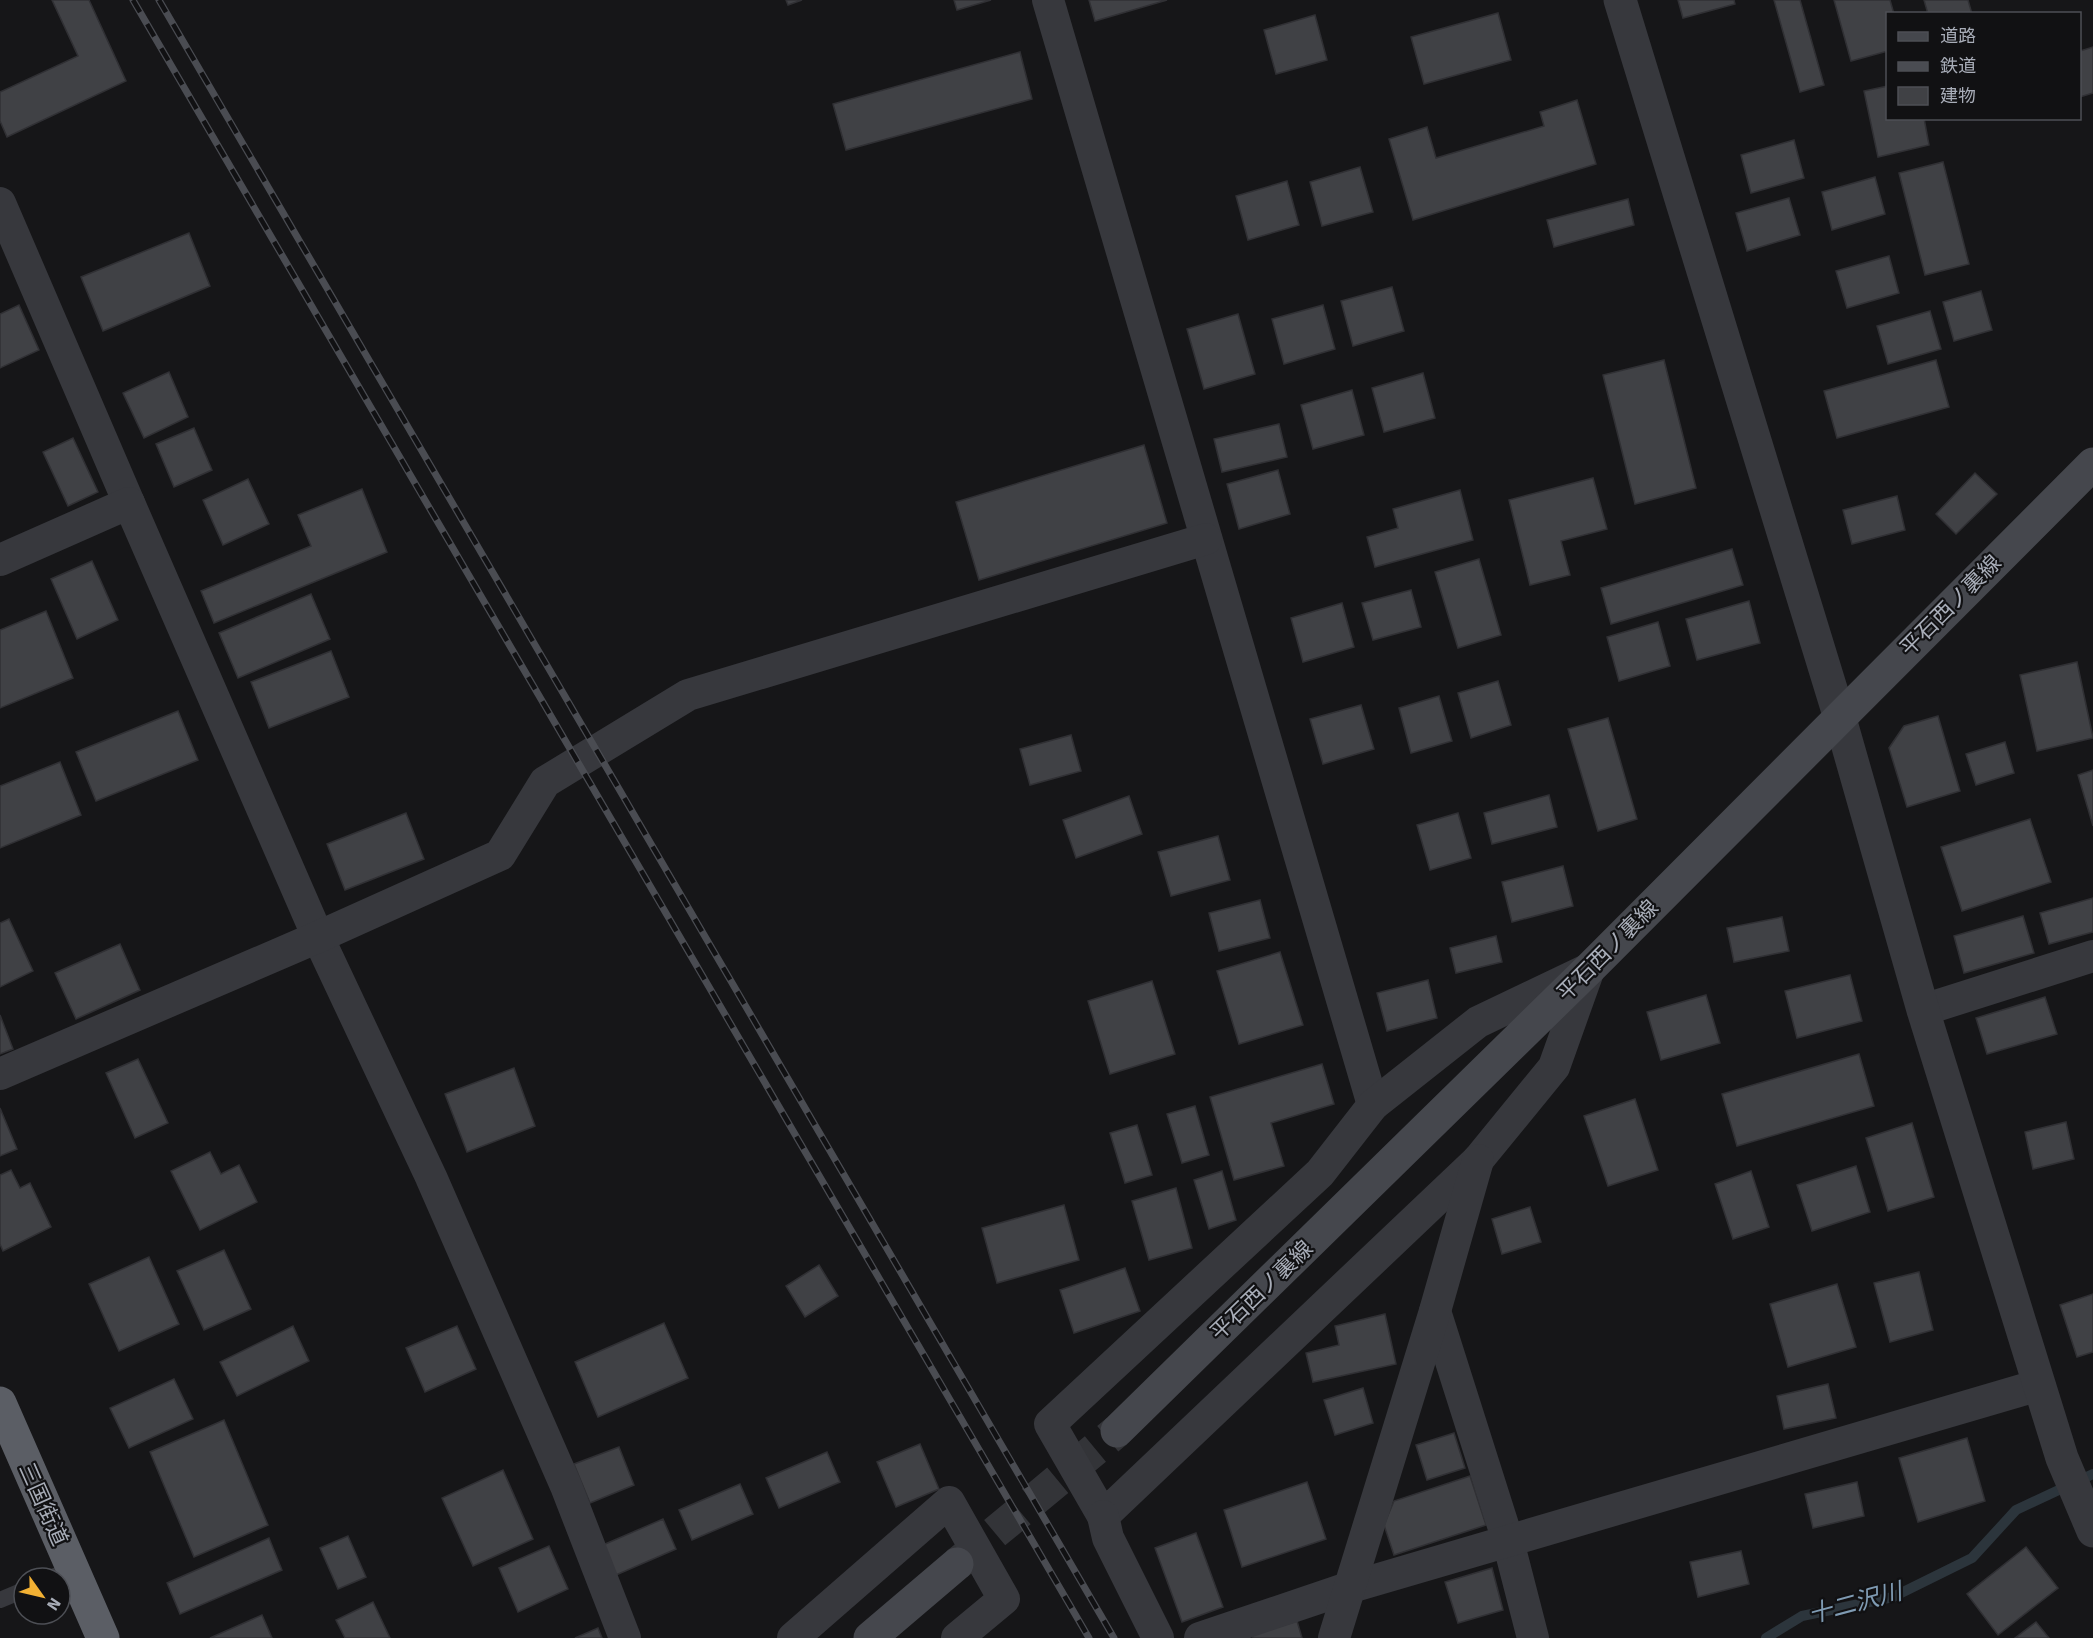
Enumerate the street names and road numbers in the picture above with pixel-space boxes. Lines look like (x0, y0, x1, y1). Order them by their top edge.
street label: 平石西ノ裏線 (1894, 549, 2007, 662)
street label: 平石西ノ裏線 (1551, 894, 1664, 1007)
street label: 平石西ノ裏線 (1204, 1235, 1318, 1346)
street label: 三国街道 (13, 1459, 74, 1550)

